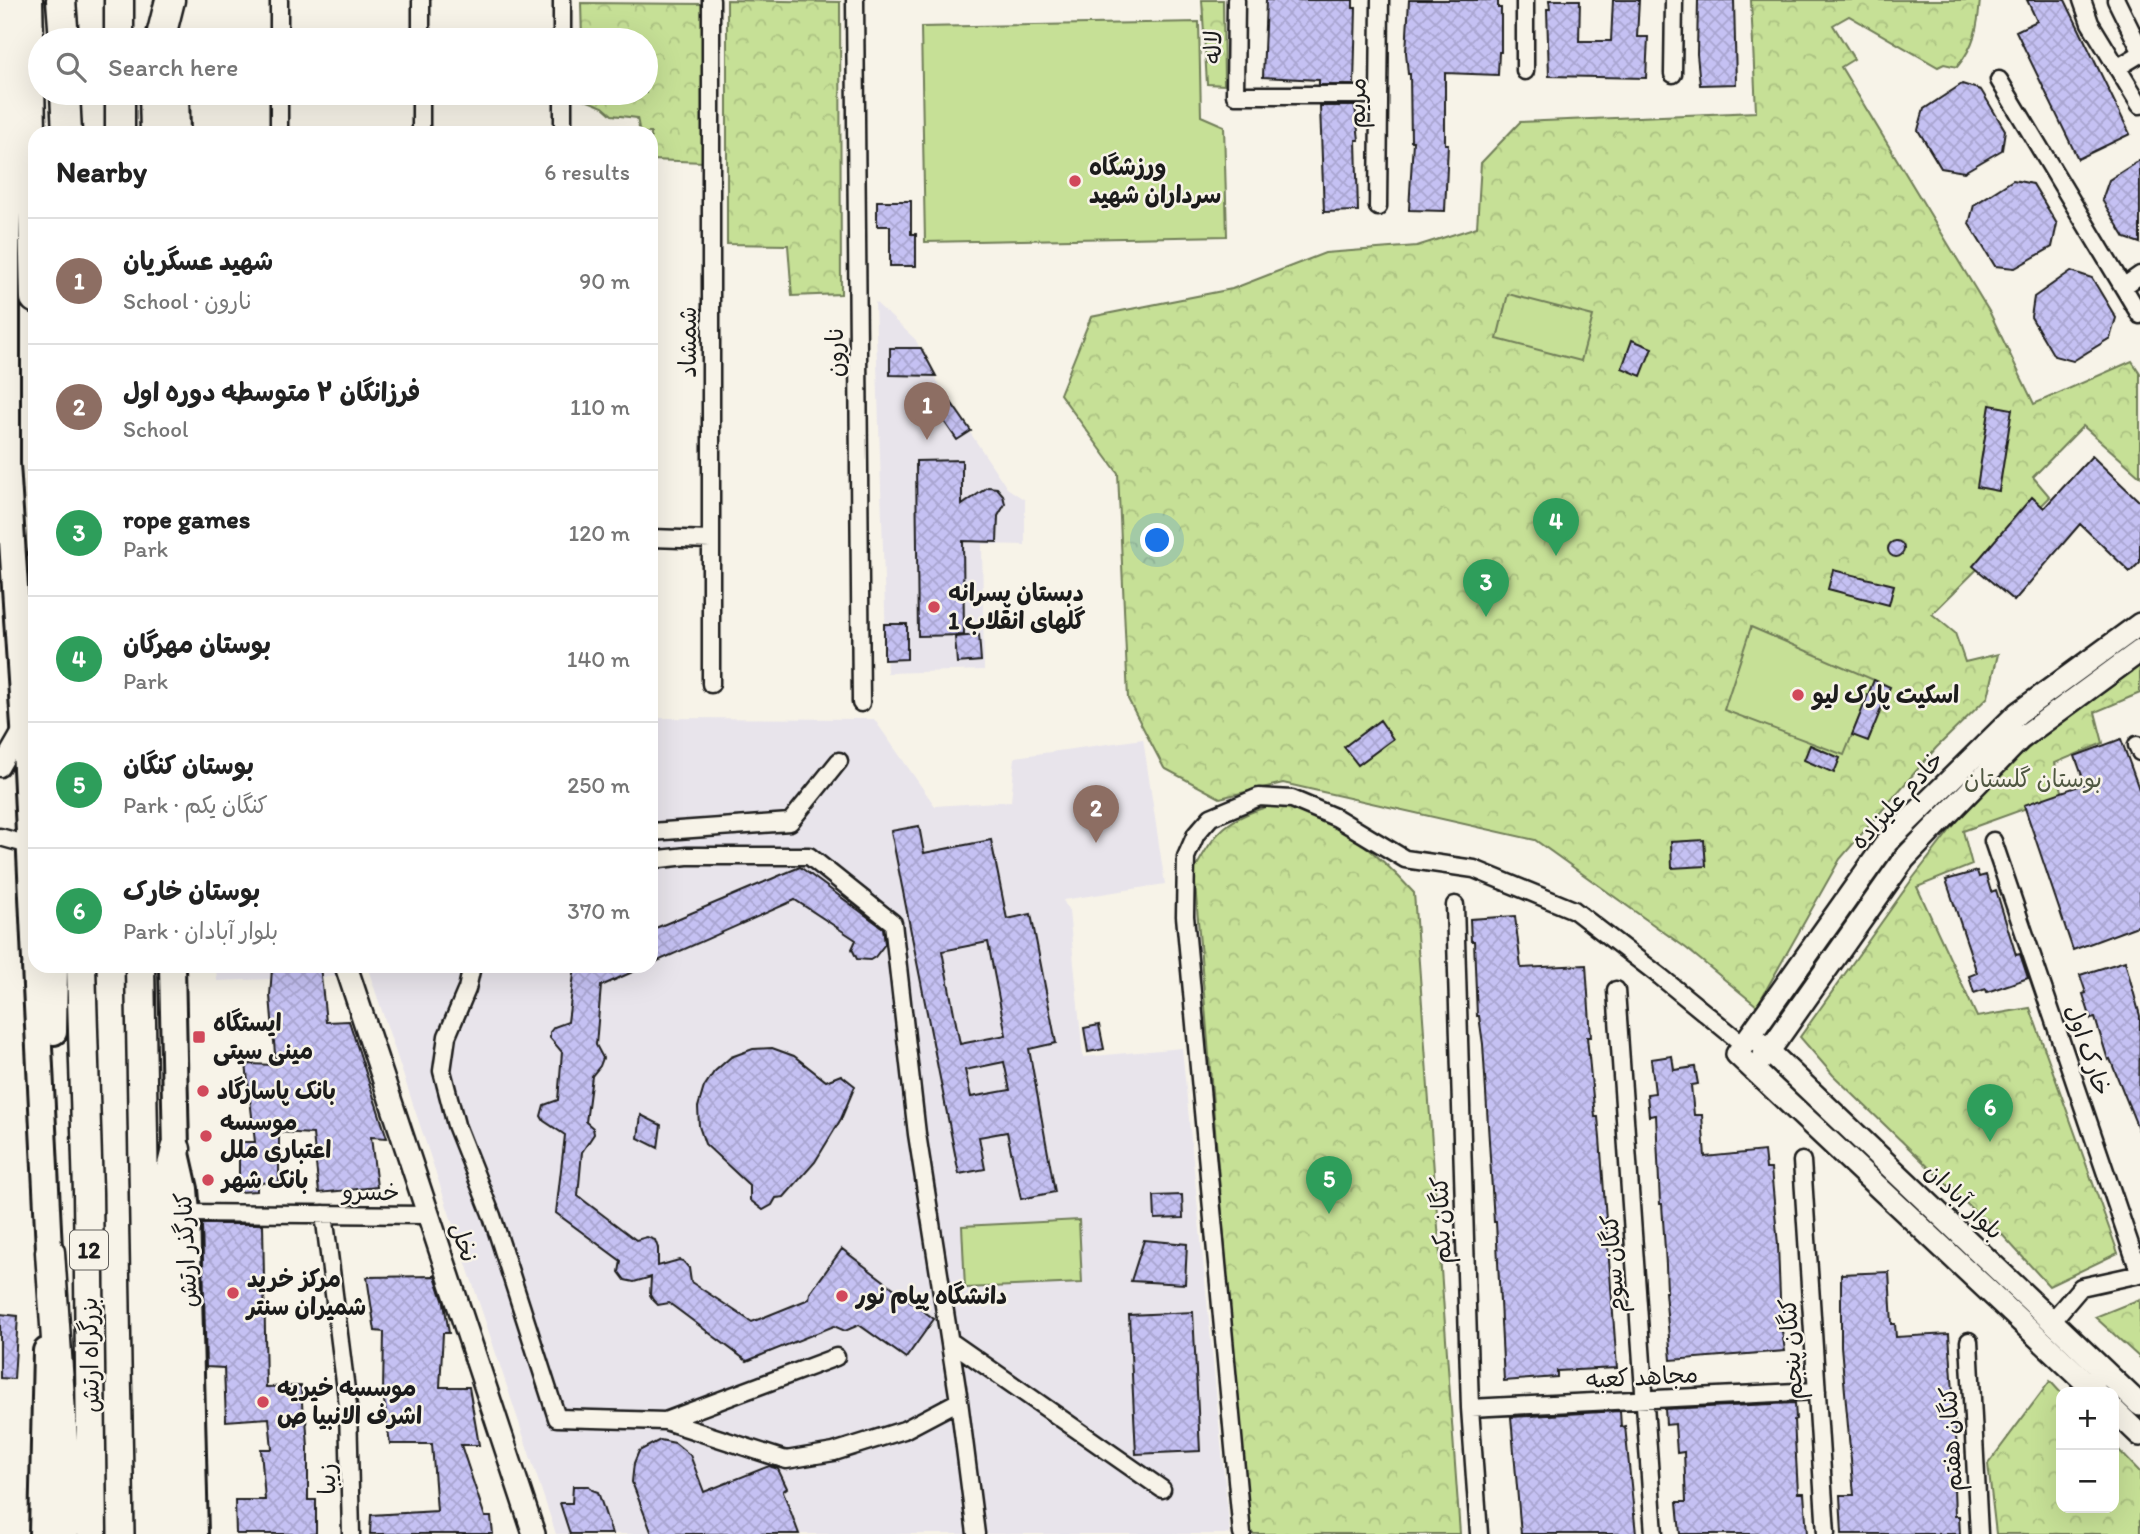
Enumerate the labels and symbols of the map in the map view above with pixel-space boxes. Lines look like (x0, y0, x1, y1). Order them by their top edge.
street label: لاله (1198, 30, 1227, 64)
street label: مریم (1342, 77, 1375, 129)
place label: ورزشگاه سرداران شهید (1089, 152, 1221, 209)
marker: ورزشگاه سرداران شهید (1067, 173, 1083, 189)
street label: شمشاد (673, 306, 702, 378)
street label: نارون (820, 327, 849, 377)
pin: 1 (904, 382, 950, 440)
pin: 4 (1533, 498, 1579, 556)
your location (1140, 523, 1174, 557)
pin: 3 (1463, 559, 1509, 617)
place label: دبستان پسرانه گلهای انقلاب 1 (948, 578, 1086, 635)
marker: دبستان پسرانه گلهای انقلاب 1 (926, 599, 942, 615)
place label: اسکیت پارک لیو (1811, 680, 1959, 710)
marker: اسکیت پارک لیو (1790, 687, 1806, 703)
street label: خادم علیزاده (1844, 745, 1952, 857)
park label: بوستان گلستان (1964, 764, 2102, 794)
pin: 2 (1073, 785, 1119, 843)
street label: خارک اول (2059, 1000, 2118, 1099)
place label: ایستگاه مینی سیتی (213, 1008, 313, 1066)
marker: ایستگاه مینی سیتی (191, 1029, 207, 1045)
place label: بانک پاسارگاد (217, 1076, 336, 1106)
marker: بانک پاسارگاد (195, 1083, 211, 1099)
pin: 6 (1967, 1084, 2013, 1142)
place label: موسسه اعتباری ملل (220, 1107, 331, 1164)
marker: موسسه اعتباری ملل (198, 1128, 214, 1144)
pin: 5 (1306, 1156, 1352, 1214)
street label: بلوار آبادان (1918, 1156, 2010, 1246)
place label: بانک شهر (220, 1165, 309, 1194)
marker: بانک شهر (200, 1172, 216, 1188)
street label: خسرو (340, 1176, 400, 1206)
street label: کنگان یکم (1424, 1176, 1461, 1264)
street label: کنارگذر ارتش (168, 1191, 203, 1309)
street label: کنگان سوم (1595, 1213, 1634, 1314)
street label: نخل (444, 1218, 484, 1265)
road number: 12 (70, 1231, 108, 1270)
place label: مرکز خرید شمیران سنتر (245, 1264, 366, 1321)
place label: دانشگاه پیام نور (854, 1281, 1007, 1314)
marker: مرکز خرید شمیران سنتر (225, 1285, 241, 1301)
marker: دانشگاه پیام نور (834, 1288, 850, 1304)
street label: بزرگراه ارتش (74, 1297, 105, 1413)
street label: کنگان پنجم (1772, 1297, 1813, 1401)
street label: مجاهد کعبه (1585, 1359, 1699, 1394)
place label: موسسه خیریه اشرف الانبیا ص (277, 1373, 422, 1430)
street label: کنگان هفتم (1933, 1386, 1972, 1492)
marker: موسسه خیریه اشرف الانبیا ص (255, 1394, 271, 1410)
street label: زیبا (312, 1463, 341, 1495)

